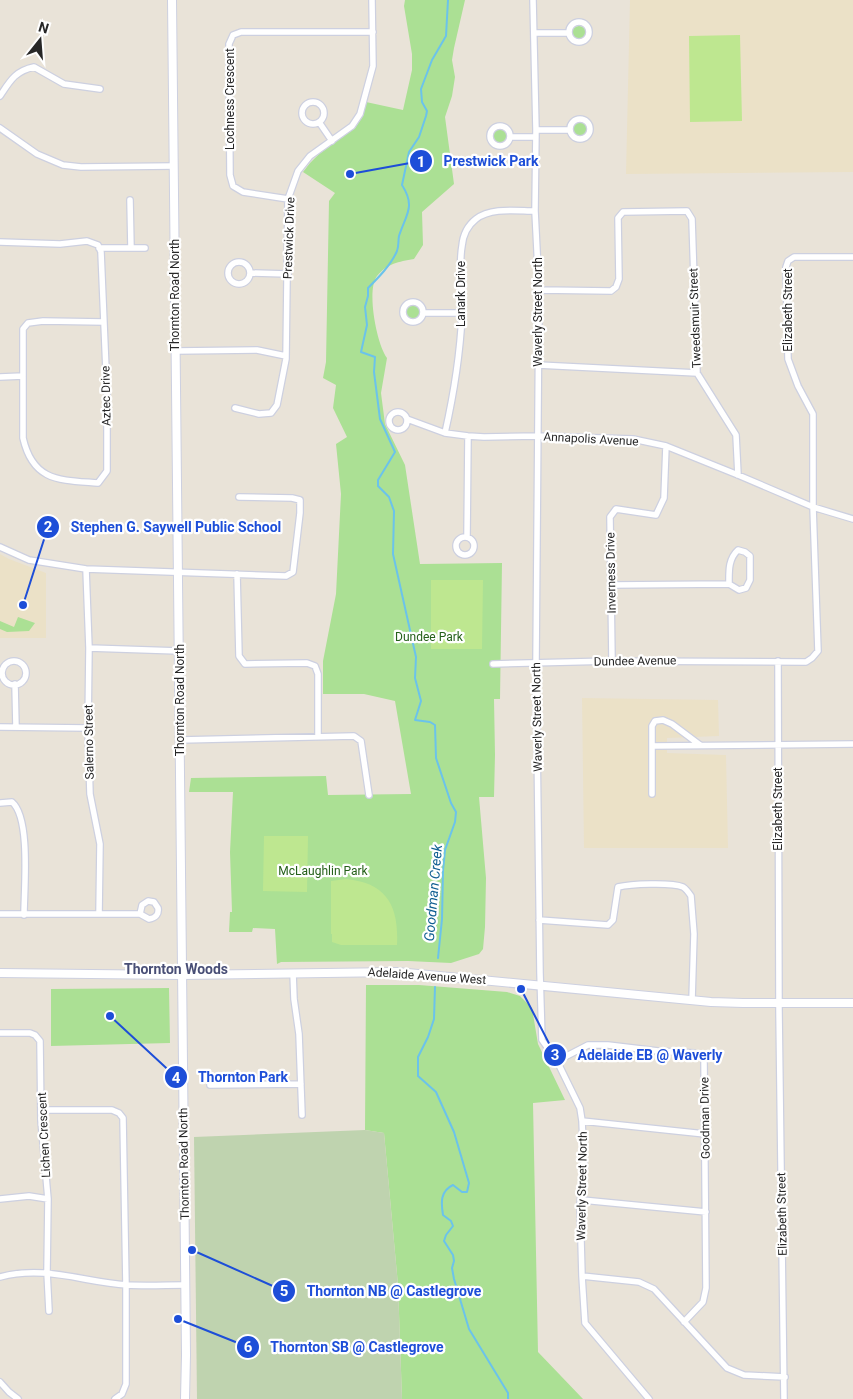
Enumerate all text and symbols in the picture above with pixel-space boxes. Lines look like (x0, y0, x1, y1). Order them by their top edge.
north arrow (15, 15, 65, 65)
text: N (37, 18, 51, 37)
street label: Lochness Crescent (223, 48, 237, 150)
callout: Prestwick Park (408, 147, 548, 176)
text: 1 (417, 153, 425, 171)
text: Prestwick Park (444, 153, 539, 169)
street label: Prestwick Drive (281, 197, 297, 279)
street label: Thornton Road North (168, 239, 182, 351)
street label: Waverly Street North (531, 257, 545, 367)
street label: Lanark Drive (454, 261, 468, 327)
street label: Tweedsmuir Street (686, 268, 704, 368)
street label: Elizabeth Street (781, 268, 795, 352)
street label: Aztec Drive (98, 366, 114, 426)
street label: Annapolis Avenue (543, 430, 639, 448)
callout: Stephen G. Saywell Public School (36, 513, 291, 542)
text: 2 (44, 518, 53, 536)
text: Stephen G. Saywell Public School (71, 519, 281, 535)
street label: Inverness Drive (603, 532, 619, 614)
park label: Dundee Park (395, 630, 464, 644)
street label: Thornton Road North (173, 644, 187, 756)
street label: Dundee Avenue (593, 653, 677, 669)
street label: Waverly Street North (529, 662, 545, 772)
street label: Salerno Street (81, 704, 97, 780)
street label: Elizabeth Street (771, 767, 785, 851)
water label: Goodman Creek (421, 843, 445, 942)
park label: McLaughlin Park (278, 864, 369, 878)
district label: Thornton Woods (124, 961, 228, 977)
street label: Adelaide Avenue West (367, 965, 487, 987)
callout: Adelaide EB @ Waverly (542, 1040, 732, 1069)
text: 3 (551, 1046, 559, 1064)
text: Adelaide EB @ Waverly (578, 1047, 723, 1063)
callout: Thornton Park (163, 1063, 298, 1092)
text: 4 (172, 1069, 181, 1087)
text: Thornton Park (198, 1069, 289, 1085)
street label: Goodman Drive (697, 1077, 713, 1159)
street label: Lichen Crescent (35, 1092, 53, 1178)
street label: Thornton Road North (176, 1108, 192, 1220)
street label: Waverly Street North (574, 1131, 590, 1241)
street label: Elizabeth Street (774, 1172, 790, 1256)
callout: Thornton NB @ Castlegrove (272, 1276, 491, 1305)
text: 5 (280, 1282, 288, 1300)
text: Thornton NB @ Castlegrove (307, 1283, 482, 1299)
callout: Thornton SB @ Castlegrove (235, 1332, 454, 1361)
text: 6 (244, 1338, 253, 1356)
text: Thornton SB @ Castlegrove (270, 1339, 444, 1355)

